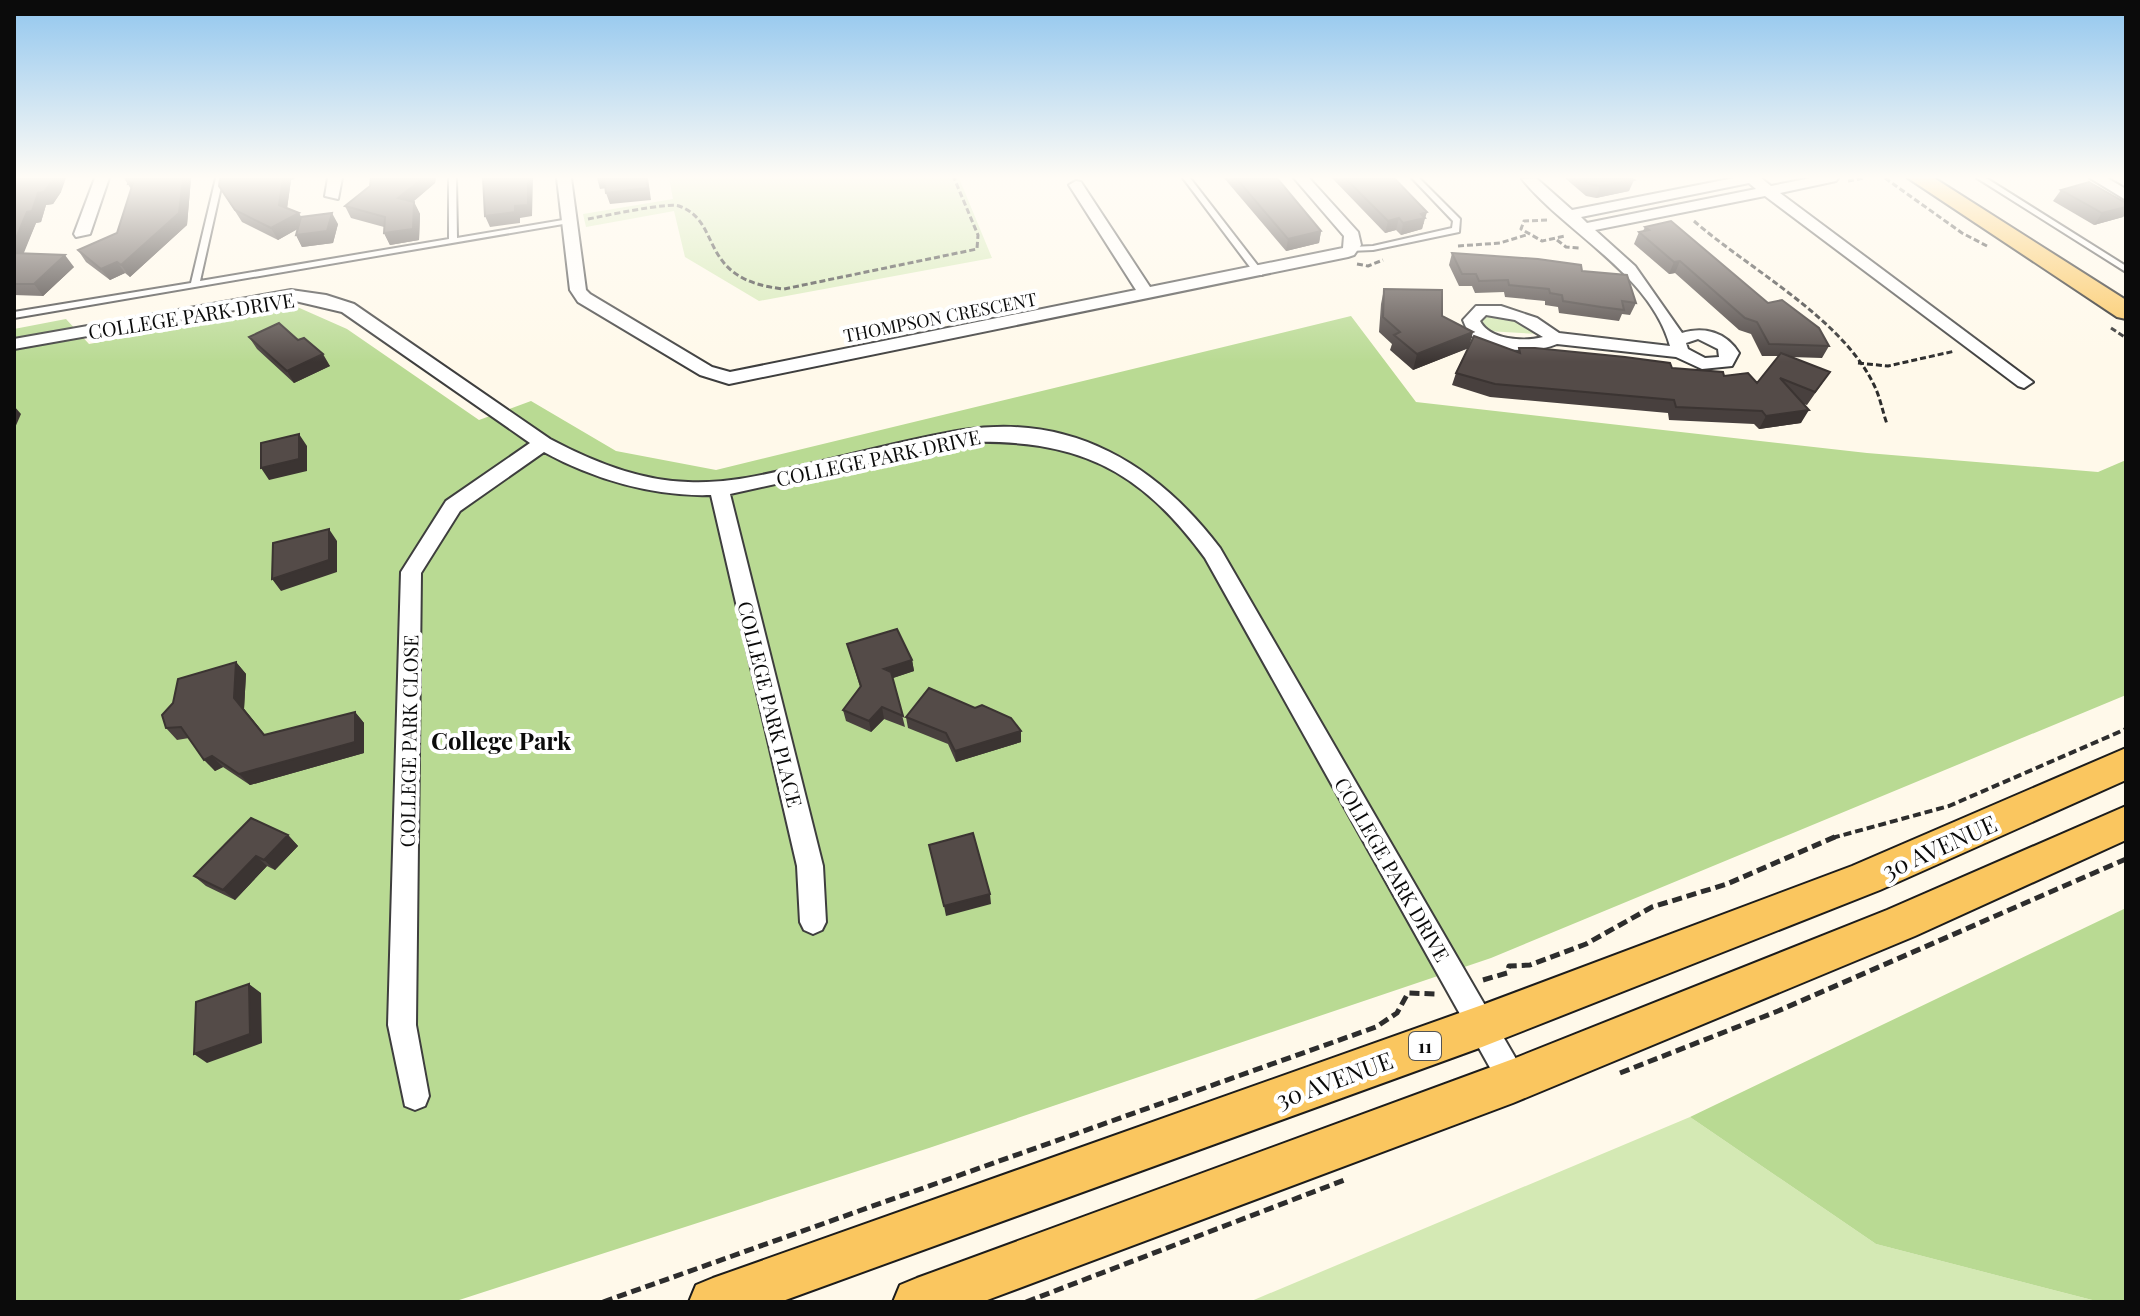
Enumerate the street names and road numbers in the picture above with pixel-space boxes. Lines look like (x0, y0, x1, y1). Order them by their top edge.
street label: COLLEGE PARK DRIVE (86, 285, 296, 345)
street label: THOMPSON CRESCENT (841, 287, 1039, 347)
street label: COLLEGE PARK DRIVE (773, 422, 983, 492)
street label: COLLEGE PARK PLACE (732, 598, 810, 810)
street label: COLLEGE PARK CLOSE (393, 634, 423, 848)
street label: COLLEGE PARK DRIVE (1329, 772, 1457, 966)
street label: 30 AVENUE (1877, 807, 2001, 885)
road number: 11 (1409, 1032, 1441, 1060)
street label: 30 AVENUE (1271, 1043, 1397, 1115)

